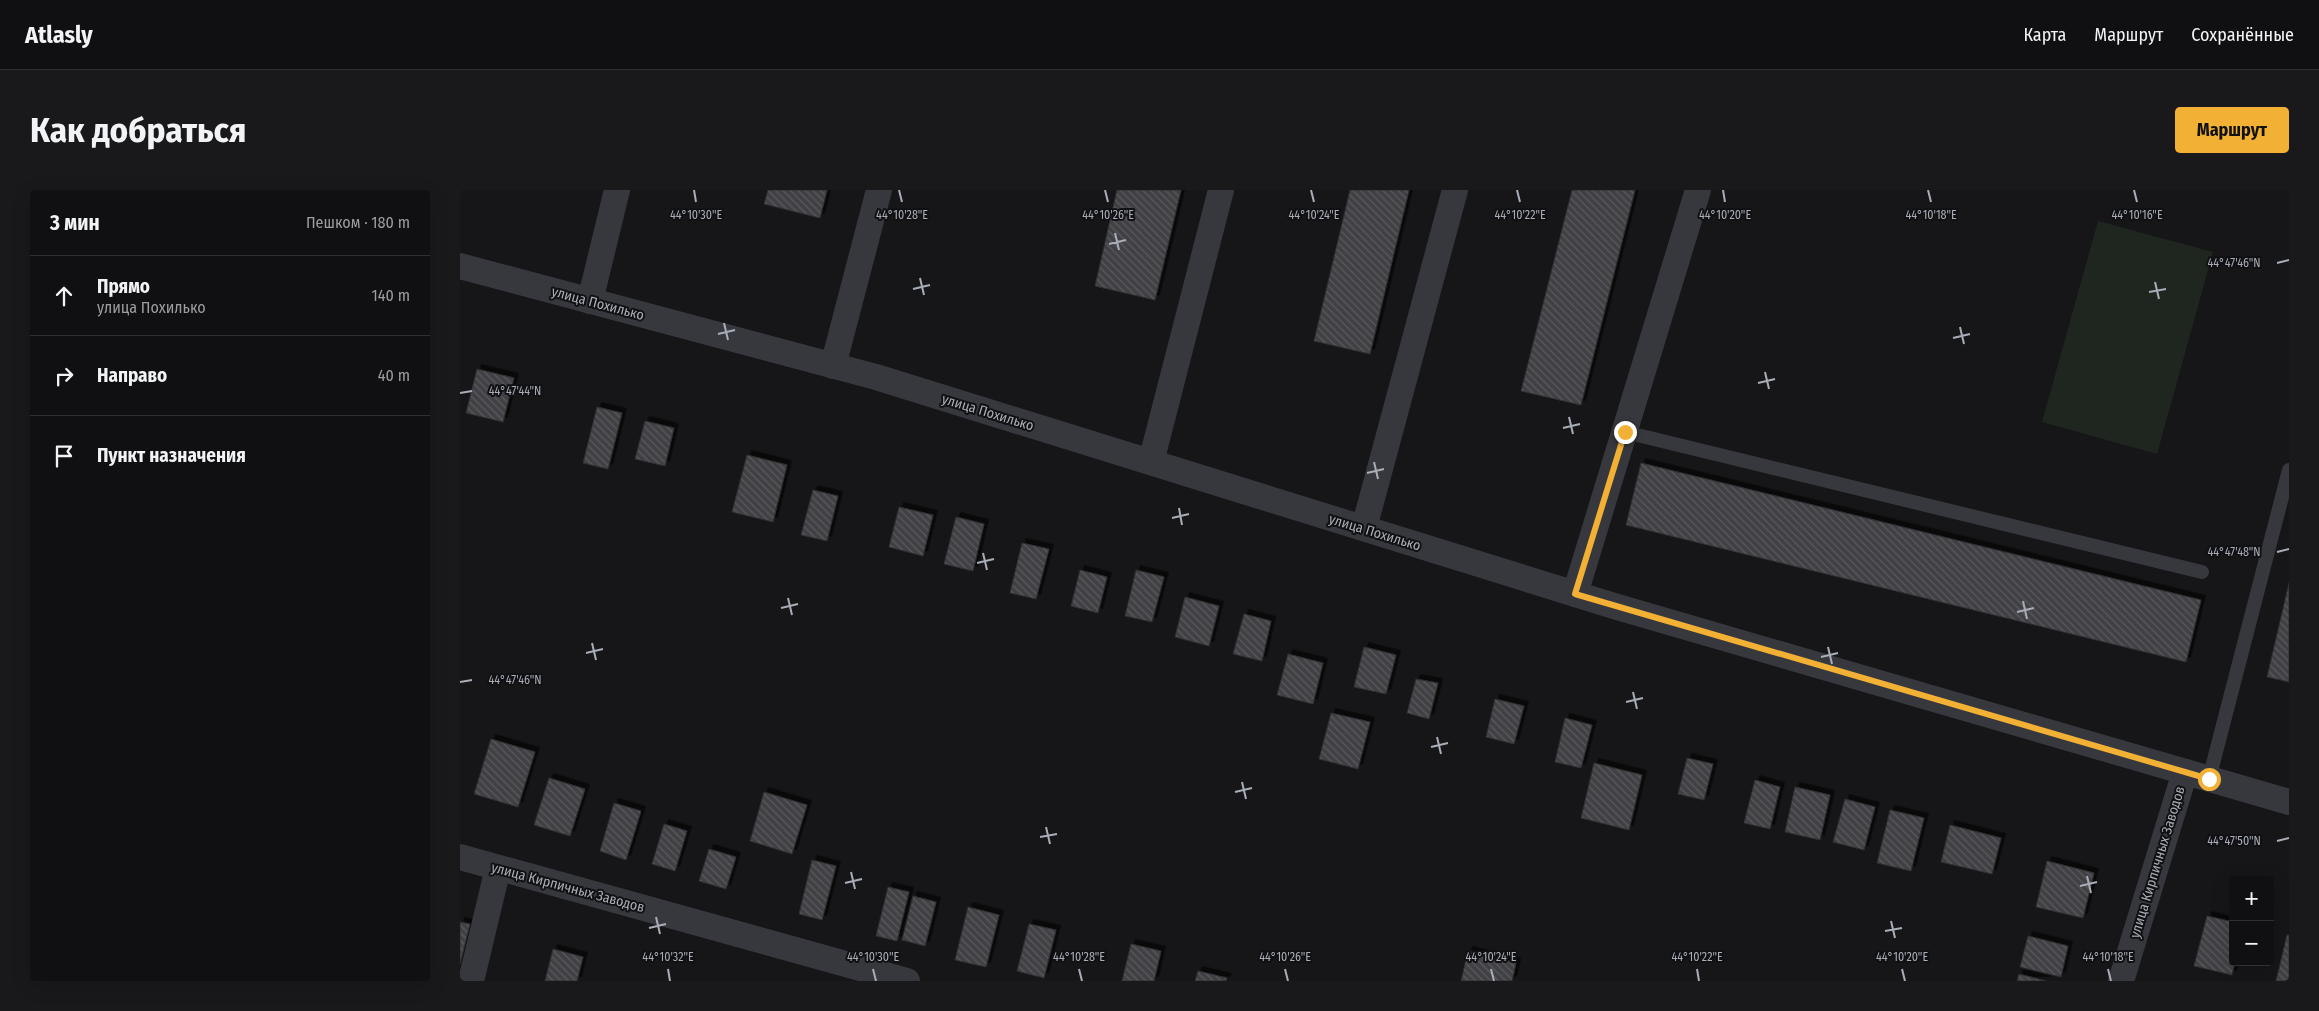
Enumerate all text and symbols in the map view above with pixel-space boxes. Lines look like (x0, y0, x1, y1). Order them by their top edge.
text: Atlasly (25, 21, 93, 49)
text: Карта (2023, 24, 2066, 46)
text: Маршрут (2094, 24, 2163, 46)
text: Сохранённые (2191, 24, 2294, 46)
button: Маршрут (2175, 107, 2289, 153)
text: Как добраться (30, 109, 247, 151)
text: 44°10'30"E (670, 208, 722, 222)
text: 44°10'28"E (876, 208, 928, 222)
text: 44°10'26"E (1082, 208, 1134, 222)
text: 44°10'24"E (1289, 208, 1340, 222)
text: 44°10'22"E (1494, 208, 1546, 222)
text: 44°10'20"E (1699, 208, 1751, 222)
text: 44°10'18"E (1905, 208, 1957, 222)
text: 44°10'16"E (2111, 208, 2163, 222)
text: 3 мин (50, 210, 100, 236)
text: Пешком · 180 m (306, 213, 410, 232)
text: 44°47'46"N (2207, 256, 2261, 270)
text: Прямо (97, 275, 150, 298)
icon: ahead (50, 282, 78, 310)
street label: улица Похилько (550, 283, 646, 324)
text: 140 m (372, 286, 410, 305)
text: улица Похилько (97, 298, 206, 317)
icon: right (50, 362, 78, 390)
text: Направо (97, 364, 167, 387)
text: 40 m (378, 366, 410, 385)
text: 44°47'44"N (489, 384, 541, 398)
street label: улица Похилько (940, 390, 1036, 435)
route end (1614, 421, 1637, 444)
icon: arrive (50, 442, 78, 470)
text: Пункт назначения (97, 444, 246, 467)
street label: улица Похилько (1327, 510, 1423, 555)
text: 44°47'48"N (2207, 545, 2261, 559)
text: 44°47'46"N (488, 673, 542, 687)
route start (2198, 768, 2221, 791)
street label: улица Кирпичных Заводов (2126, 784, 2189, 940)
text: 44°47'50"N (2207, 834, 2261, 848)
street label: улица Кирпичных Заводов (489, 859, 646, 916)
map controls (2229, 876, 2274, 966)
button: + (2229, 876, 2274, 921)
button: − (2229, 921, 2274, 966)
text: 44°10'32"E (642, 950, 694, 964)
text: 44°10'30"E (847, 950, 899, 964)
text: 44°10'28"E (1053, 950, 1105, 964)
text: 44°10'26"E (1259, 950, 1311, 964)
text: 44°10'24"E (1466, 950, 1517, 964)
text: 44°10'22"E (1671, 950, 1723, 964)
text: 44°10'20"E (1876, 950, 1928, 964)
text: 44°10'18"E (2082, 950, 2134, 964)

